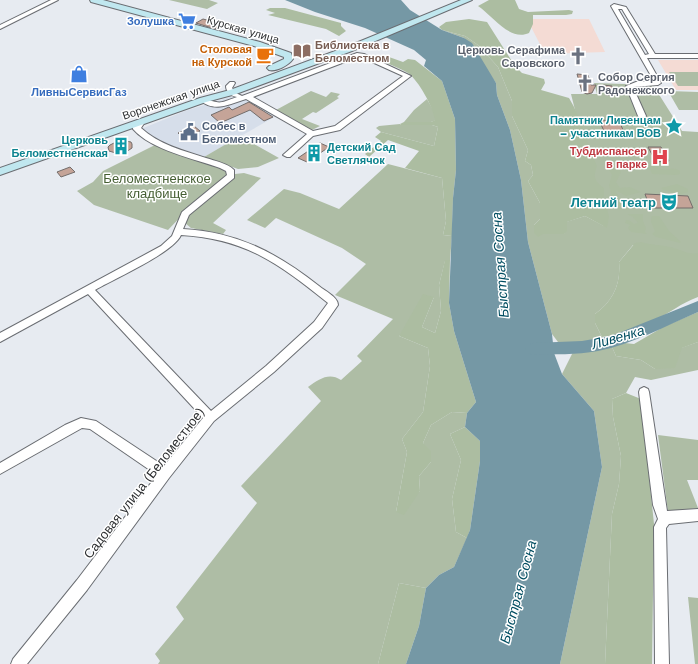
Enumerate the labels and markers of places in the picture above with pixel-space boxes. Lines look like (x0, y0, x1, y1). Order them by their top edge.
supermarket icon: Золушка (177, 11, 197, 31)
place label: Золушка (127, 15, 175, 28)
place label: Библиотека в Беломестном (315, 39, 390, 65)
library icon: Библиотека в Беломестном (292, 41, 312, 61)
place label: Столовая на Курской (192, 43, 252, 69)
place label: Церковь Серафима Саровского (458, 44, 566, 70)
cafe icon: Столовая на Курской (255, 45, 275, 65)
church icon: Церковь Серафима Саровского (568, 46, 588, 66)
shop icon: ЛивныСервисГаз (69, 64, 89, 84)
place label: Собор Сергия Радонежского (598, 71, 675, 97)
church icon: Собор Сергия Радонежского (575, 73, 595, 93)
place label: ЛивныСервисГаз (31, 86, 127, 99)
place label: Памятник Ливенцам – участникам ВОВ (550, 114, 661, 140)
place icon: Памятник Ливенцам – участникам ВОВ (664, 116, 684, 136)
place label: Собес в Беломестном (202, 120, 276, 146)
public building icon: Собес в Беломестном (179, 122, 199, 142)
place label: Церковь Беломестненская (11, 134, 108, 160)
building icon: Церковь Беломестненская (111, 136, 131, 156)
place label: Детский Сад Светлячок (327, 141, 396, 167)
building icon: Детский Сад Светлячок (304, 143, 324, 163)
place label: Тубдиспансер в парке (570, 145, 647, 171)
hospital icon: Тубдиспансер в парке (650, 147, 670, 167)
theatre icon: Летний театр (659, 192, 679, 212)
place label: Летний театр (571, 195, 656, 210)

